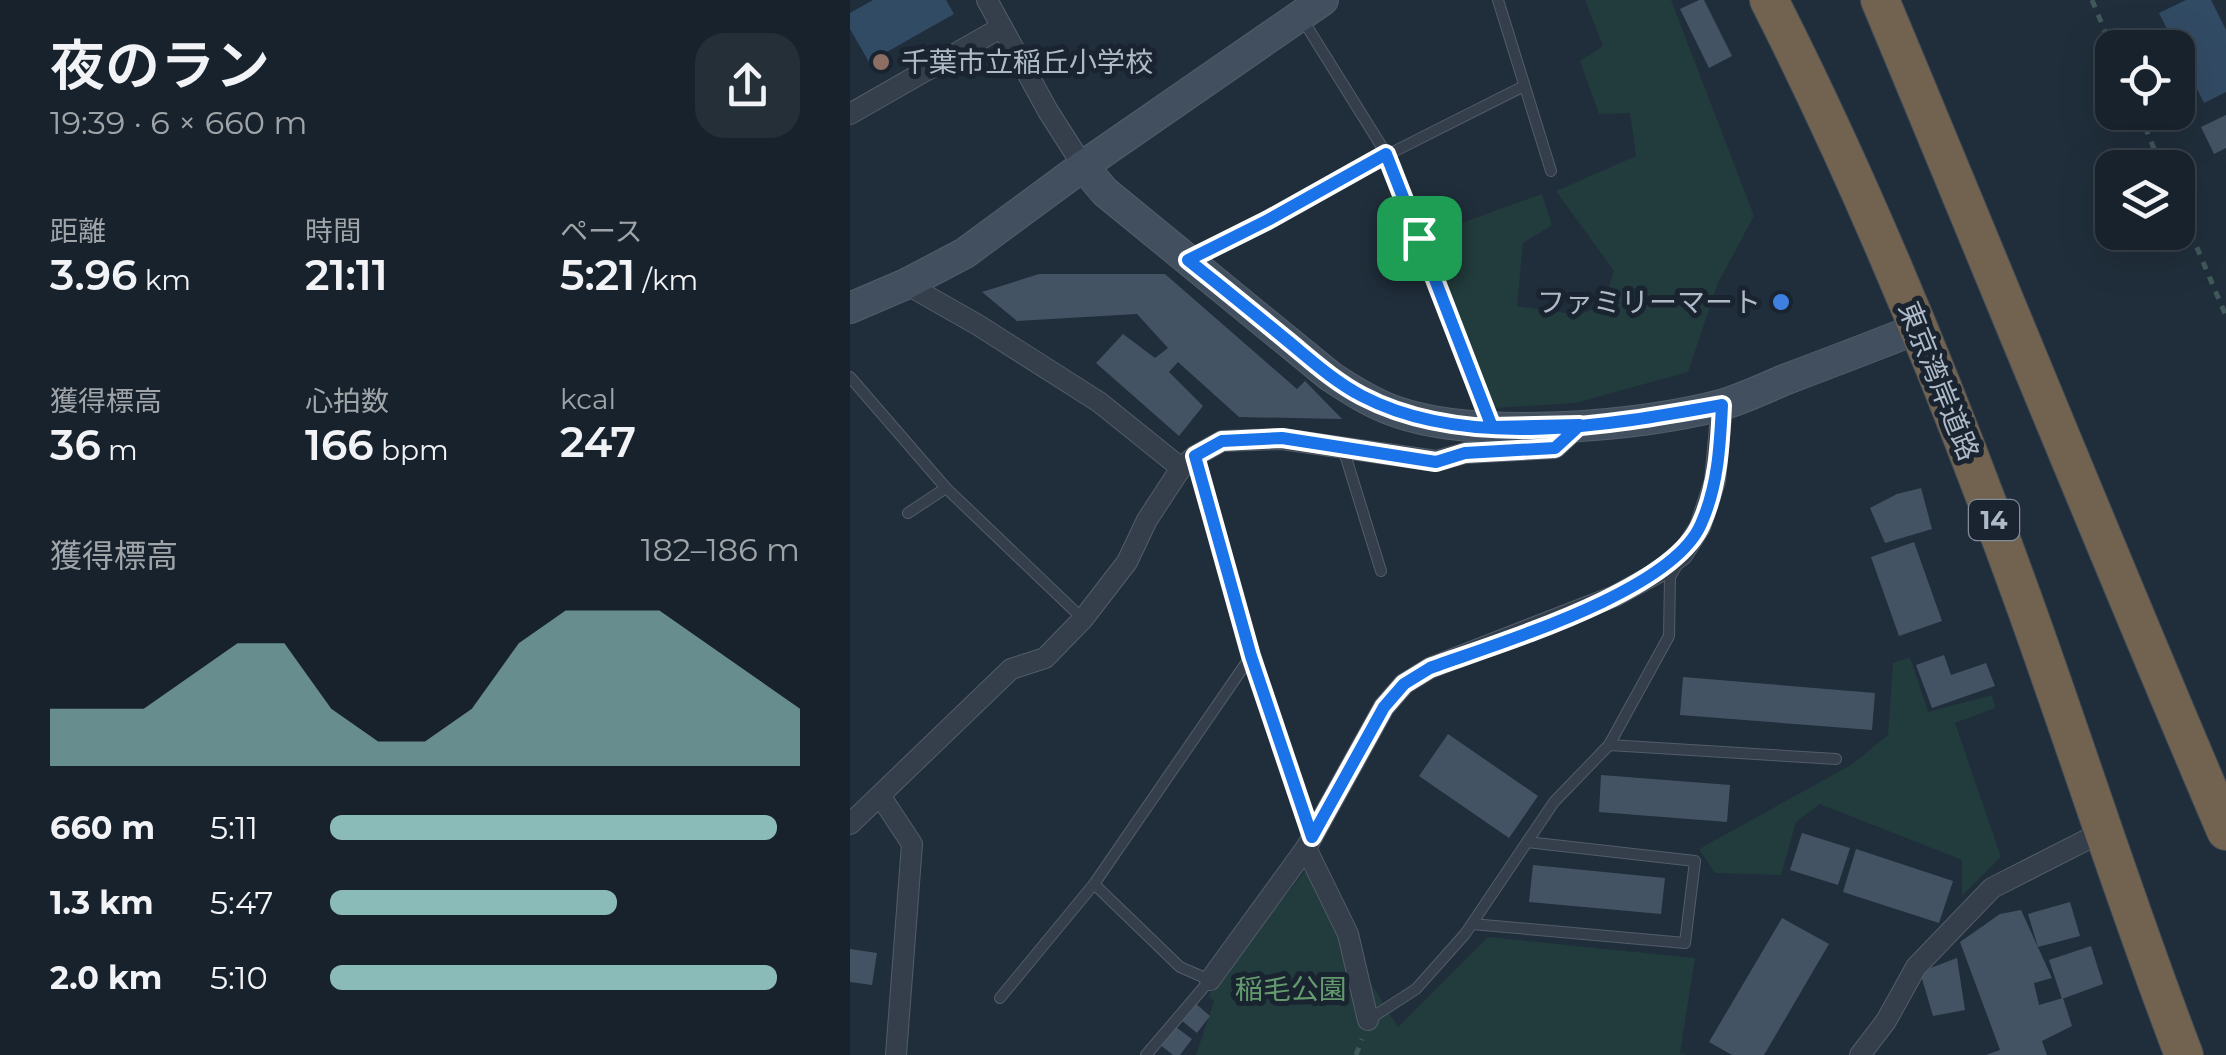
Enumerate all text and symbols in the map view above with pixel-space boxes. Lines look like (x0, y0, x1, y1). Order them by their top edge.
map controls (2095, 30, 2195, 250)
button: locate (2095, 30, 2195, 130)
text: 夜のラン (50, 32, 270, 99)
button: share (695, 33, 800, 138)
place label: 千葉市立稲丘小学校 (901, 45, 1153, 79)
marker: 千葉市立稲丘小学校 (870, 51, 892, 73)
text: 19:39 · 6 × 660 m (50, 103, 307, 142)
button: layers (2095, 150, 2195, 250)
pin (1377, 196, 1462, 281)
icon: arrive (1392, 211, 1447, 266)
text: 距離 (50, 214, 106, 248)
text: 時間 (305, 214, 361, 248)
text: ペース (560, 214, 643, 248)
text: 3.96 (50, 249, 137, 301)
text: 21:11 (305, 249, 388, 301)
text: 5:21 (560, 249, 635, 301)
text: km (137, 263, 191, 297)
text: /km (635, 263, 698, 297)
place label: ファミリーマート (1537, 285, 1761, 319)
marker: ファミリーマート (1770, 291, 1792, 313)
street label: 東京湾岸道路 (1892, 297, 1986, 465)
text: kcal (560, 382, 616, 416)
text: 獲得標高 (50, 384, 162, 418)
text: 心拍数 (305, 384, 389, 418)
text: 247 (560, 416, 636, 468)
text: 36 (50, 419, 101, 471)
text: 166 (305, 419, 374, 471)
text: m (101, 433, 138, 467)
text: bpm (374, 433, 449, 467)
road number: 14 (1969, 500, 2019, 540)
text: 182–186 m (641, 530, 800, 569)
text: 獲得標高 (50, 536, 178, 575)
text: 660 m (50, 808, 155, 847)
text: 5:11 (210, 808, 258, 847)
text: 1.3 km (50, 883, 154, 922)
text: 5:47 (210, 883, 273, 922)
text: 2.0 km (50, 958, 162, 997)
text: 5:10 (210, 958, 268, 997)
park label: 稲毛公園 (1235, 972, 1347, 1006)

